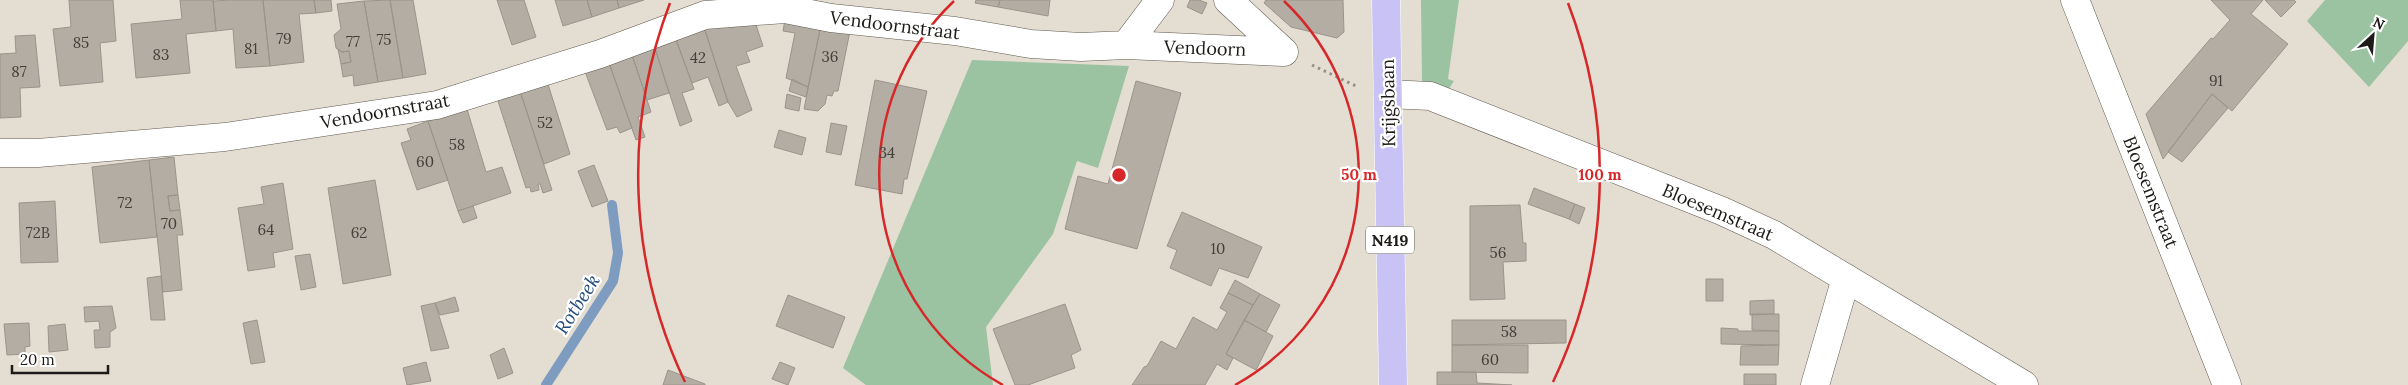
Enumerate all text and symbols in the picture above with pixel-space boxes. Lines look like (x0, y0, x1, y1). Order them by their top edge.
street label: Vendoornstraat (828, 6, 961, 44)
north arrow (2348, 10, 2398, 60)
text: N (2370, 13, 2388, 34)
house number: 79 (276, 29, 292, 48)
house number: 75 (376, 30, 392, 49)
house number: 77 (346, 32, 360, 51)
house number: 85 (73, 33, 89, 52)
street label: Vendoorn (1162, 35, 1247, 61)
house number: 81 (244, 39, 258, 58)
house number: 83 (153, 45, 169, 64)
house number: 36 (821, 47, 839, 66)
house number: 42 (690, 48, 706, 67)
street label: Krijgsbaan (1376, 59, 1400, 147)
house number: 87 (11, 62, 27, 81)
house number: 91 (2209, 71, 2223, 90)
street label: Vendoornstraat (318, 88, 451, 134)
house number: 52 (537, 113, 553, 132)
street label: Bloesemstraat (2118, 133, 2184, 251)
house number: 58 (449, 135, 465, 154)
house number: 34 (879, 143, 895, 162)
house number: 60 (416, 152, 434, 171)
text: 50 m (1341, 165, 1377, 184)
text: 100 m (1579, 165, 1622, 184)
centre of rings (1110, 166, 1128, 184)
street label: Bloesemstraat (1659, 178, 1777, 246)
house number: 72 (118, 193, 132, 212)
house number: 70 (161, 214, 177, 233)
house number: 64 (258, 220, 274, 239)
house number: 72B (26, 223, 50, 242)
house number: 62 (351, 223, 367, 242)
road number: N419 (1366, 226, 1414, 254)
house number: 10 (1211, 239, 1225, 258)
house number: 56 (1490, 243, 1506, 262)
water label: Rotbeek (549, 269, 605, 338)
house number: 58 (1501, 322, 1517, 341)
scale bar (12, 342, 109, 374)
text: 20 m (20, 350, 55, 369)
house number: 60 (1481, 350, 1499, 369)

